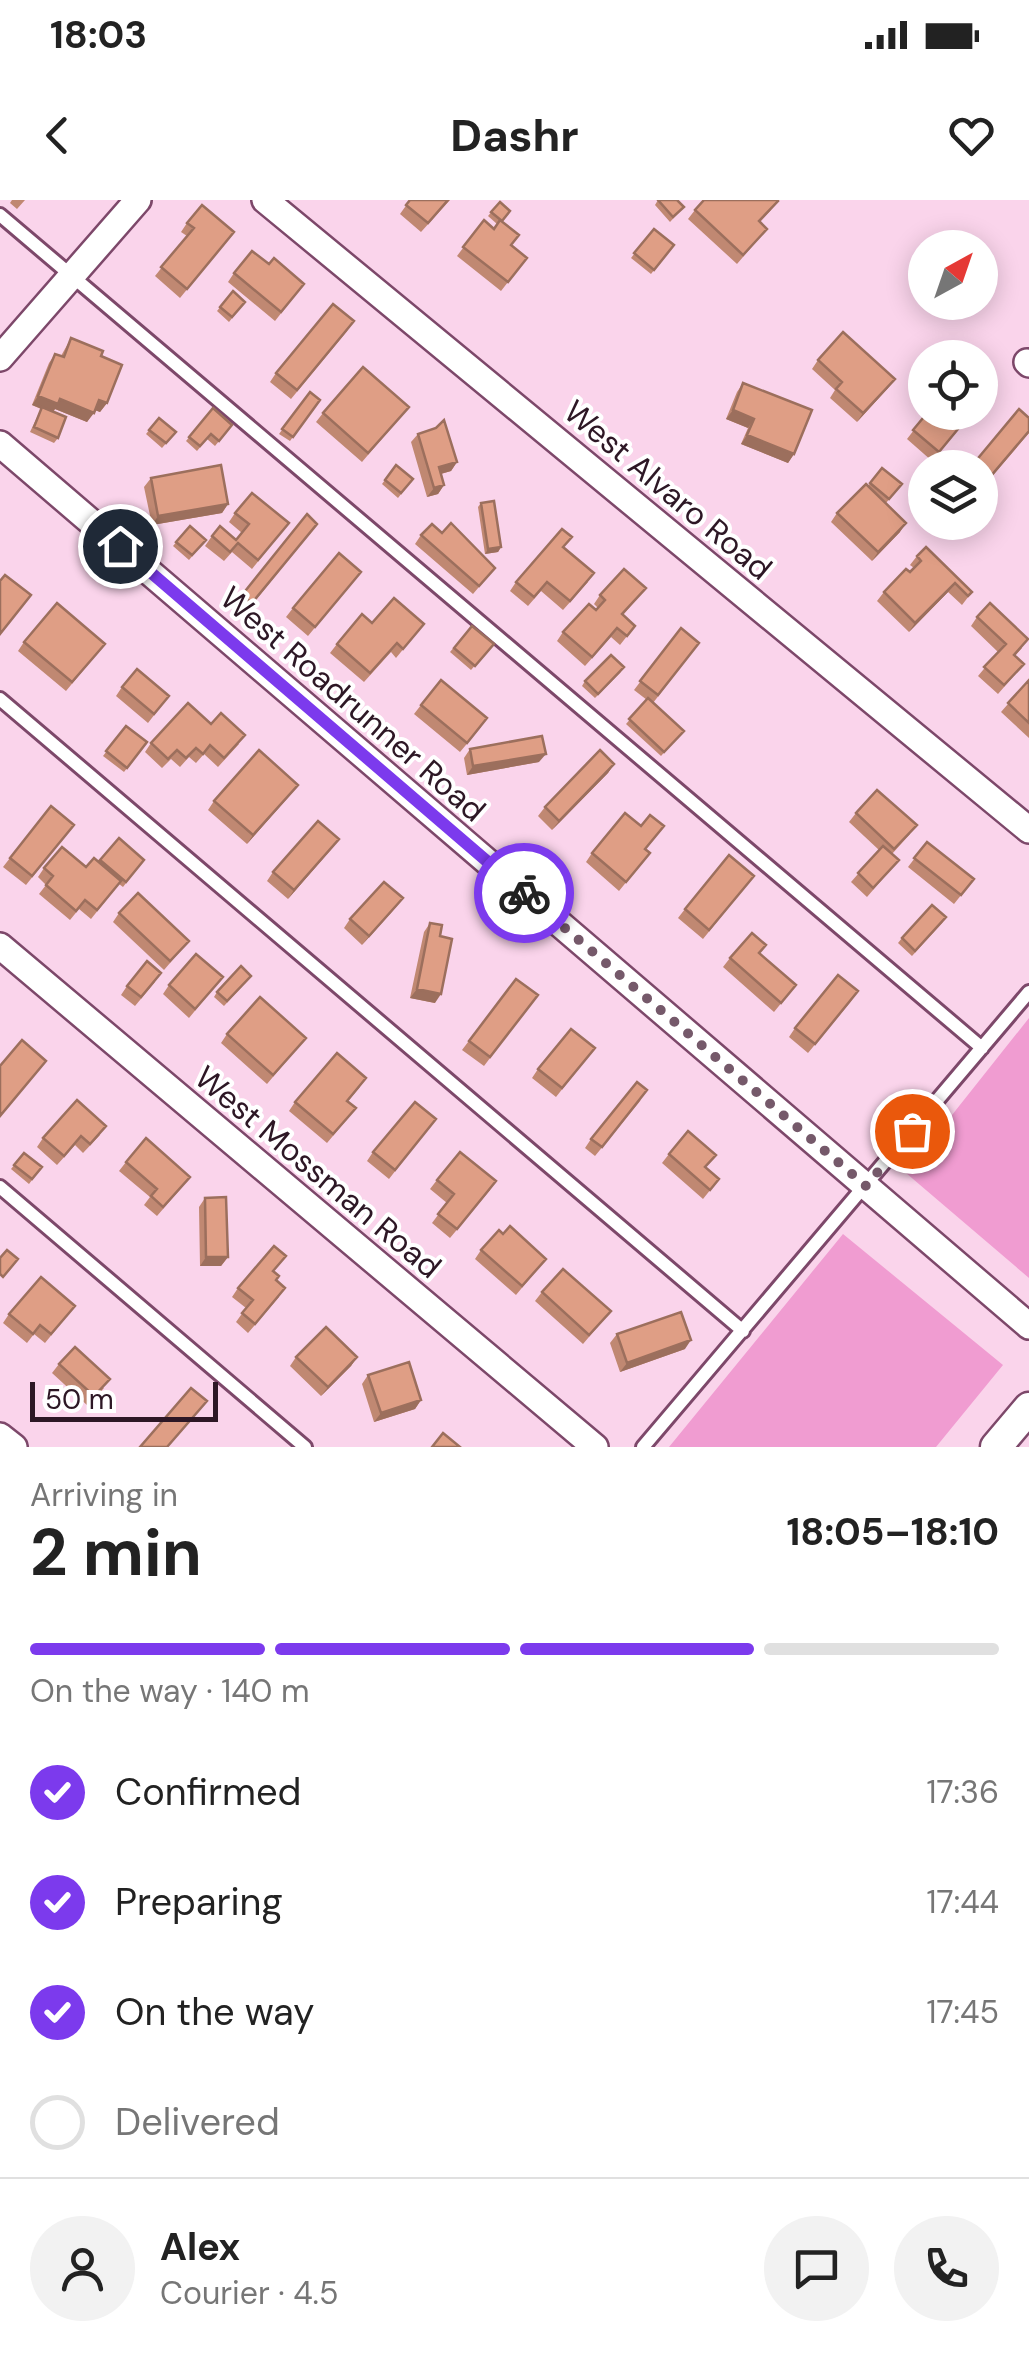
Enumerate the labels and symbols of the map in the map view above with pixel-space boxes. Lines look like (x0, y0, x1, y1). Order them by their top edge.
north arrow (908, 230, 998, 320)
street label: West Alvaro Road (555, 391, 781, 589)
pin (78, 504, 163, 589)
street label: West Roadrunner Road (212, 577, 494, 831)
courier (474, 843, 574, 943)
street label: West Mossman Road (186, 1057, 450, 1287)
pin (870, 1089, 955, 1174)
scale bar (30, 1377, 218, 1422)

